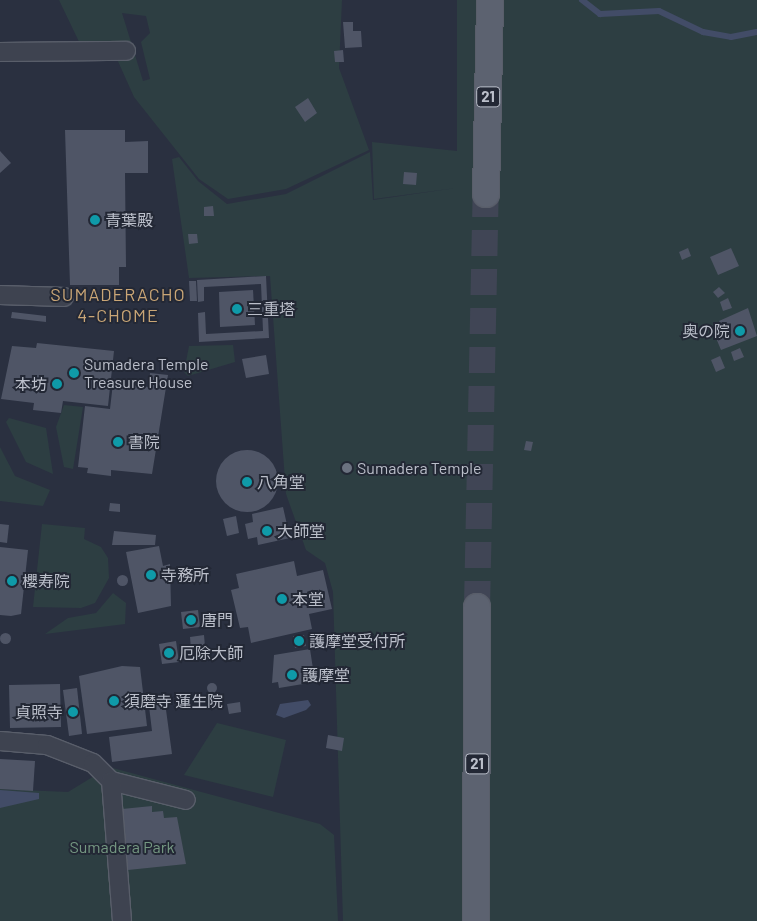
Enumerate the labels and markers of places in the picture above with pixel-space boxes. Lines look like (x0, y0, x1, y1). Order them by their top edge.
place label: 青葉殿 (105, 210, 153, 230)
marker: 青葉殿 (89, 214, 101, 226)
place label: 三重塔 (247, 299, 295, 319)
marker: 三重塔 (231, 303, 243, 315)
place label: 奥の院 (682, 321, 730, 341)
marker: 奥の院 (734, 325, 746, 337)
place label: Sumadera Temple Treasure House (84, 354, 209, 392)
marker: Sumadera Temple Treasure House (68, 367, 80, 379)
place label: 本坊 (15, 374, 47, 394)
marker: 本坊 (51, 378, 63, 390)
place label: 書院 (128, 432, 160, 452)
marker: 書院 (112, 436, 124, 448)
place label: Sumadera Temple (357, 458, 482, 478)
marker: Sumadera Temple (341, 462, 353, 474)
place label: 八角堂 (257, 472, 305, 492)
marker: 八角堂 (241, 476, 253, 488)
place label: 大師堂 (277, 521, 325, 541)
marker: 大師堂 (261, 525, 273, 537)
place label: 寺務所 (161, 565, 209, 585)
marker: 寺務所 (145, 569, 157, 581)
place label: 櫻寿院 (22, 571, 70, 591)
marker: 櫻寿院 (6, 575, 18, 587)
place label: 本堂 (292, 589, 324, 609)
marker: 本堂 (276, 593, 288, 605)
place label: 唐門 (201, 610, 233, 630)
marker: 唐門 (185, 614, 197, 626)
place label: 護摩堂受付所 (309, 631, 405, 651)
marker: 護摩堂受付所 (293, 635, 305, 647)
place label: 厄除大師 (179, 643, 243, 663)
marker: 厄除大師 (163, 647, 175, 659)
place label: 護摩堂 (302, 665, 350, 685)
marker: 護摩堂 (286, 669, 298, 681)
place label: 須磨寺 蓮生院 (124, 691, 223, 711)
marker: 須磨寺 蓮生院 (108, 695, 120, 707)
place label: 貞照寺 (15, 702, 63, 722)
marker: 貞照寺 (67, 706, 79, 718)

